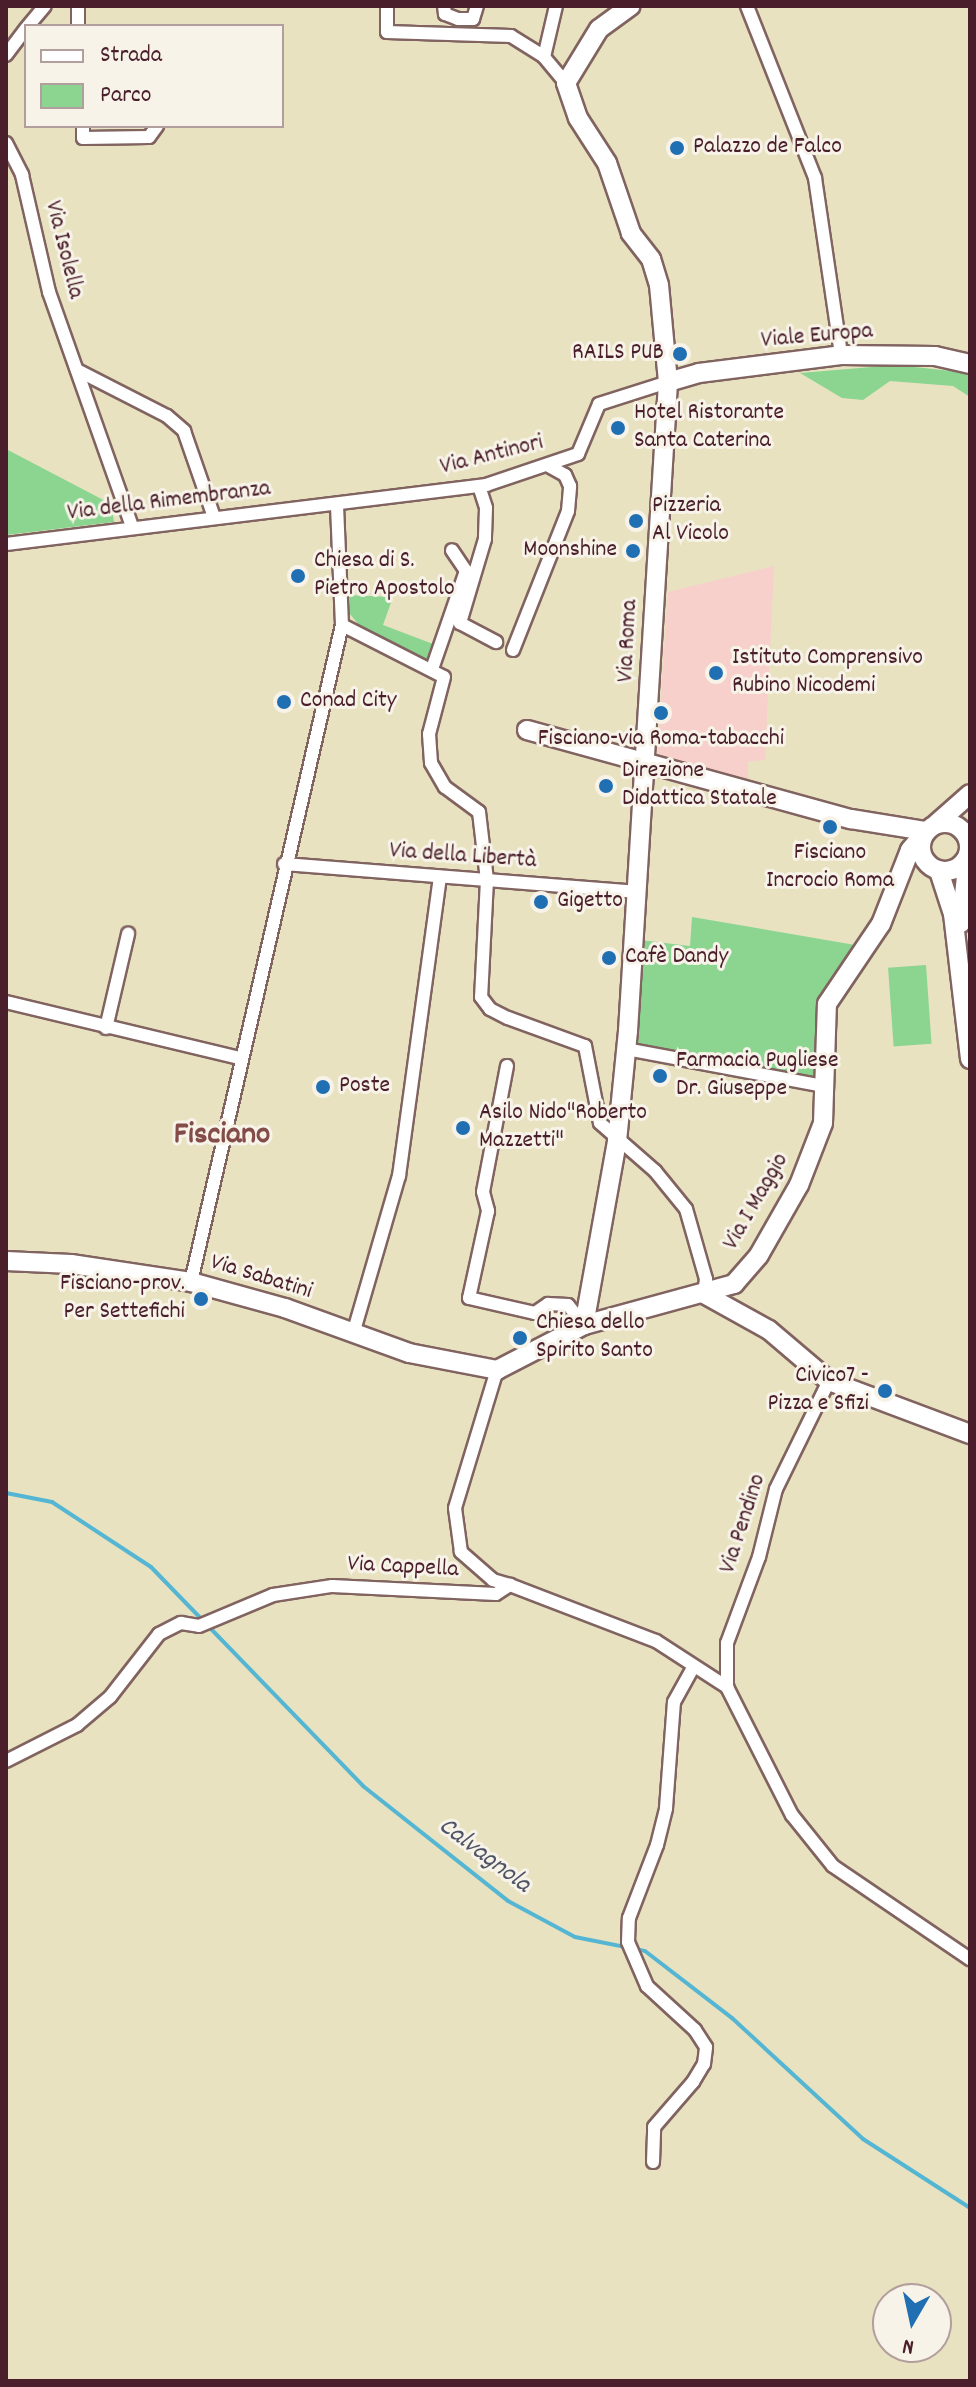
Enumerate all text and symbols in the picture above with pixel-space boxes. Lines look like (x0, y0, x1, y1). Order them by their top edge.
legend (24, 24, 284, 128)
text: Strada (100, 39, 162, 73)
text: Parco (100, 79, 151, 113)
place label: Palazzo de Falco (693, 134, 842, 162)
marker: Palazzo de Falco (668, 139, 686, 157)
street label: Via Isolella (37, 198, 89, 302)
street label: Viale Europa (760, 318, 874, 356)
place label: RAILS PUB (572, 340, 664, 368)
marker: RAILS PUB (671, 345, 689, 363)
place label: Hotel Ristorante Santa Caterina (634, 400, 784, 456)
marker: Hotel Ristorante Santa Caterina (609, 419, 627, 437)
street label: Via Antinori (437, 429, 547, 483)
street label: Via della Rimembranza (66, 475, 272, 529)
place label: Pizzeria Al Vicolo (652, 493, 729, 549)
marker: Pizzeria Al Vicolo (627, 512, 645, 530)
place label: Moonshine (523, 537, 617, 565)
marker: Moonshine (624, 542, 642, 560)
place label: Chiesa di S. Pietro Apostolo (314, 548, 455, 604)
marker: Chiesa di S. Pietro Apostolo (289, 567, 307, 585)
street label: Via Roma (612, 599, 646, 683)
place label: Istituto Comprensivo Rubino Nicodemi (732, 645, 923, 701)
marker: Istituto Comprensivo Rubino Nicodemi (707, 664, 725, 682)
place label: Conad City (300, 688, 396, 716)
marker: Conad City (275, 693, 293, 711)
marker: Fisciano-via Roma-tabacchi (652, 704, 670, 722)
place label: Fisciano-via Roma-tabacchi (538, 726, 784, 754)
place label: Direzione Didattica Statale (622, 758, 777, 814)
marker: Direzione Didattica Statale (597, 777, 615, 795)
marker: Fisciano Incrocio Roma (821, 818, 839, 836)
street label: Via della Libertà (388, 837, 538, 877)
place label: Fisciano Incrocio Roma (766, 840, 894, 896)
place label: Gigetto (557, 888, 623, 916)
marker: Gigetto (532, 893, 550, 911)
place label: Cafè Dandy (625, 944, 728, 972)
marker: Cafè Dandy (600, 949, 618, 967)
place label: Farmacia Pugliese Dr. Giuseppe (676, 1048, 838, 1104)
marker: Farmacia Pugliese Dr. Giuseppe (651, 1067, 669, 1085)
place label: Poste (339, 1073, 390, 1101)
marker: Poste (314, 1078, 332, 1096)
place label: Asilo Nido"Roberto Mazzetti" (479, 1100, 647, 1156)
district label: Fisciano (174, 1117, 270, 1155)
marker: Asilo Nido"Roberto Mazzetti" (454, 1119, 472, 1137)
street label: Via I Maggio (718, 1148, 796, 1256)
street label: Via Sabatini (207, 1249, 315, 1307)
place label: Fisciano-prov. Per Settefichi (60, 1271, 185, 1327)
marker: Fisciano-prov. Per Settefichi (192, 1290, 210, 1308)
place label: Chiesa dello Spirito Santo (536, 1310, 653, 1366)
marker: Chiesa dello Spirito Santo (511, 1329, 529, 1347)
place label: Civico7 - Pizza e Sfizi (767, 1363, 869, 1419)
marker: Civico7 - Pizza e Sfizi (876, 1382, 894, 1400)
street label: Via Pendino (714, 1471, 774, 1577)
street label: Via Cappella (347, 1551, 459, 1585)
water label: Calvagnola (432, 1811, 536, 1901)
north arrow (872, 2283, 952, 2363)
text: N (901, 2329, 916, 2361)

